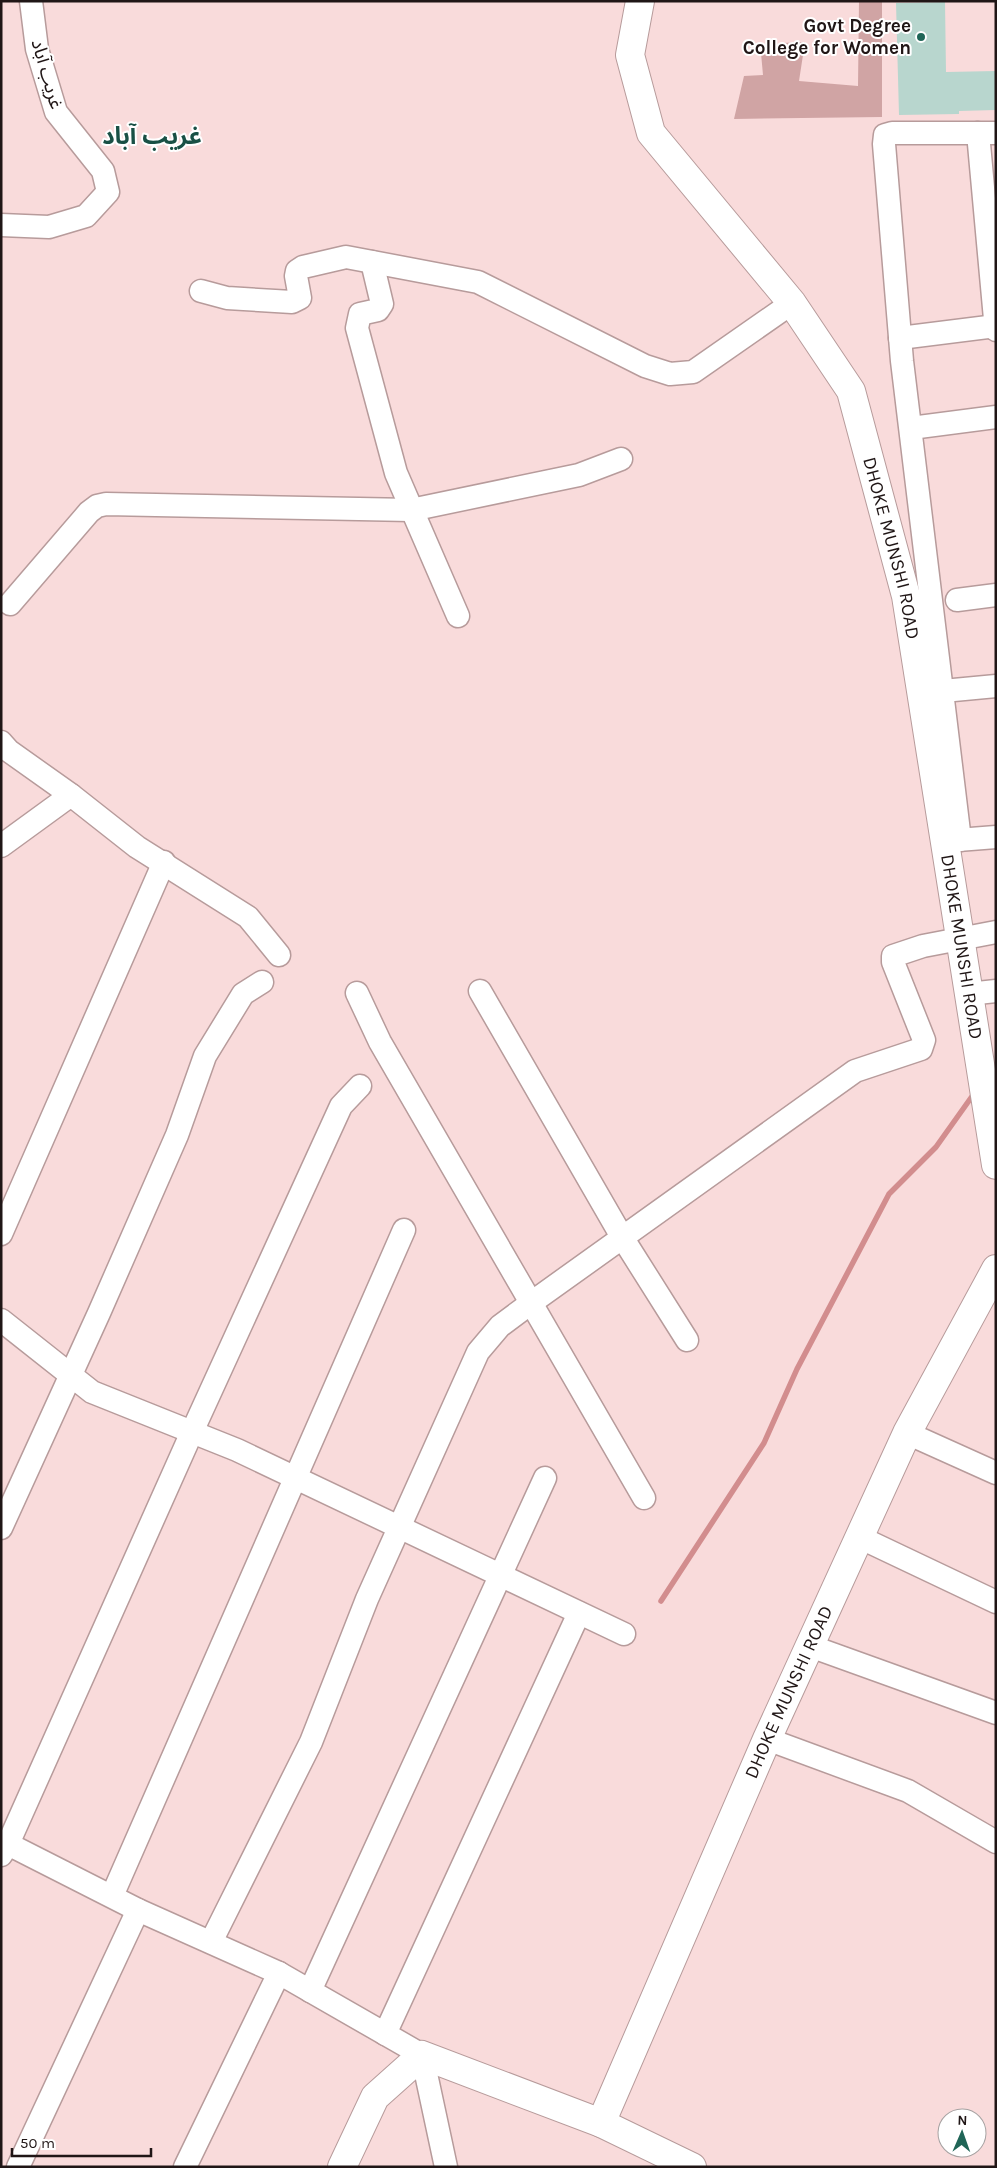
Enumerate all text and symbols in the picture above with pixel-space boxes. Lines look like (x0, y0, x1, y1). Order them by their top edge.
place label: Govt Degree College for Women (743, 15, 911, 59)
marker: Govt Degree College for Women (915, 31, 927, 43)
street label: غریب آباد (27, 37, 67, 111)
district label: غریب آباد (102, 122, 202, 151)
street label: DHOKE MUNSHI ROAD (858, 455, 924, 641)
street label: DHOKE MUNSHI ROAD (936, 853, 987, 1041)
street label: DHOKE MUNSHI ROAD (740, 1602, 837, 1782)
north arrow (937, 2108, 987, 2158)
text: N (957, 2112, 968, 2129)
scale bar (12, 2126, 151, 2158)
text: 50 m (20, 2134, 55, 2152)

